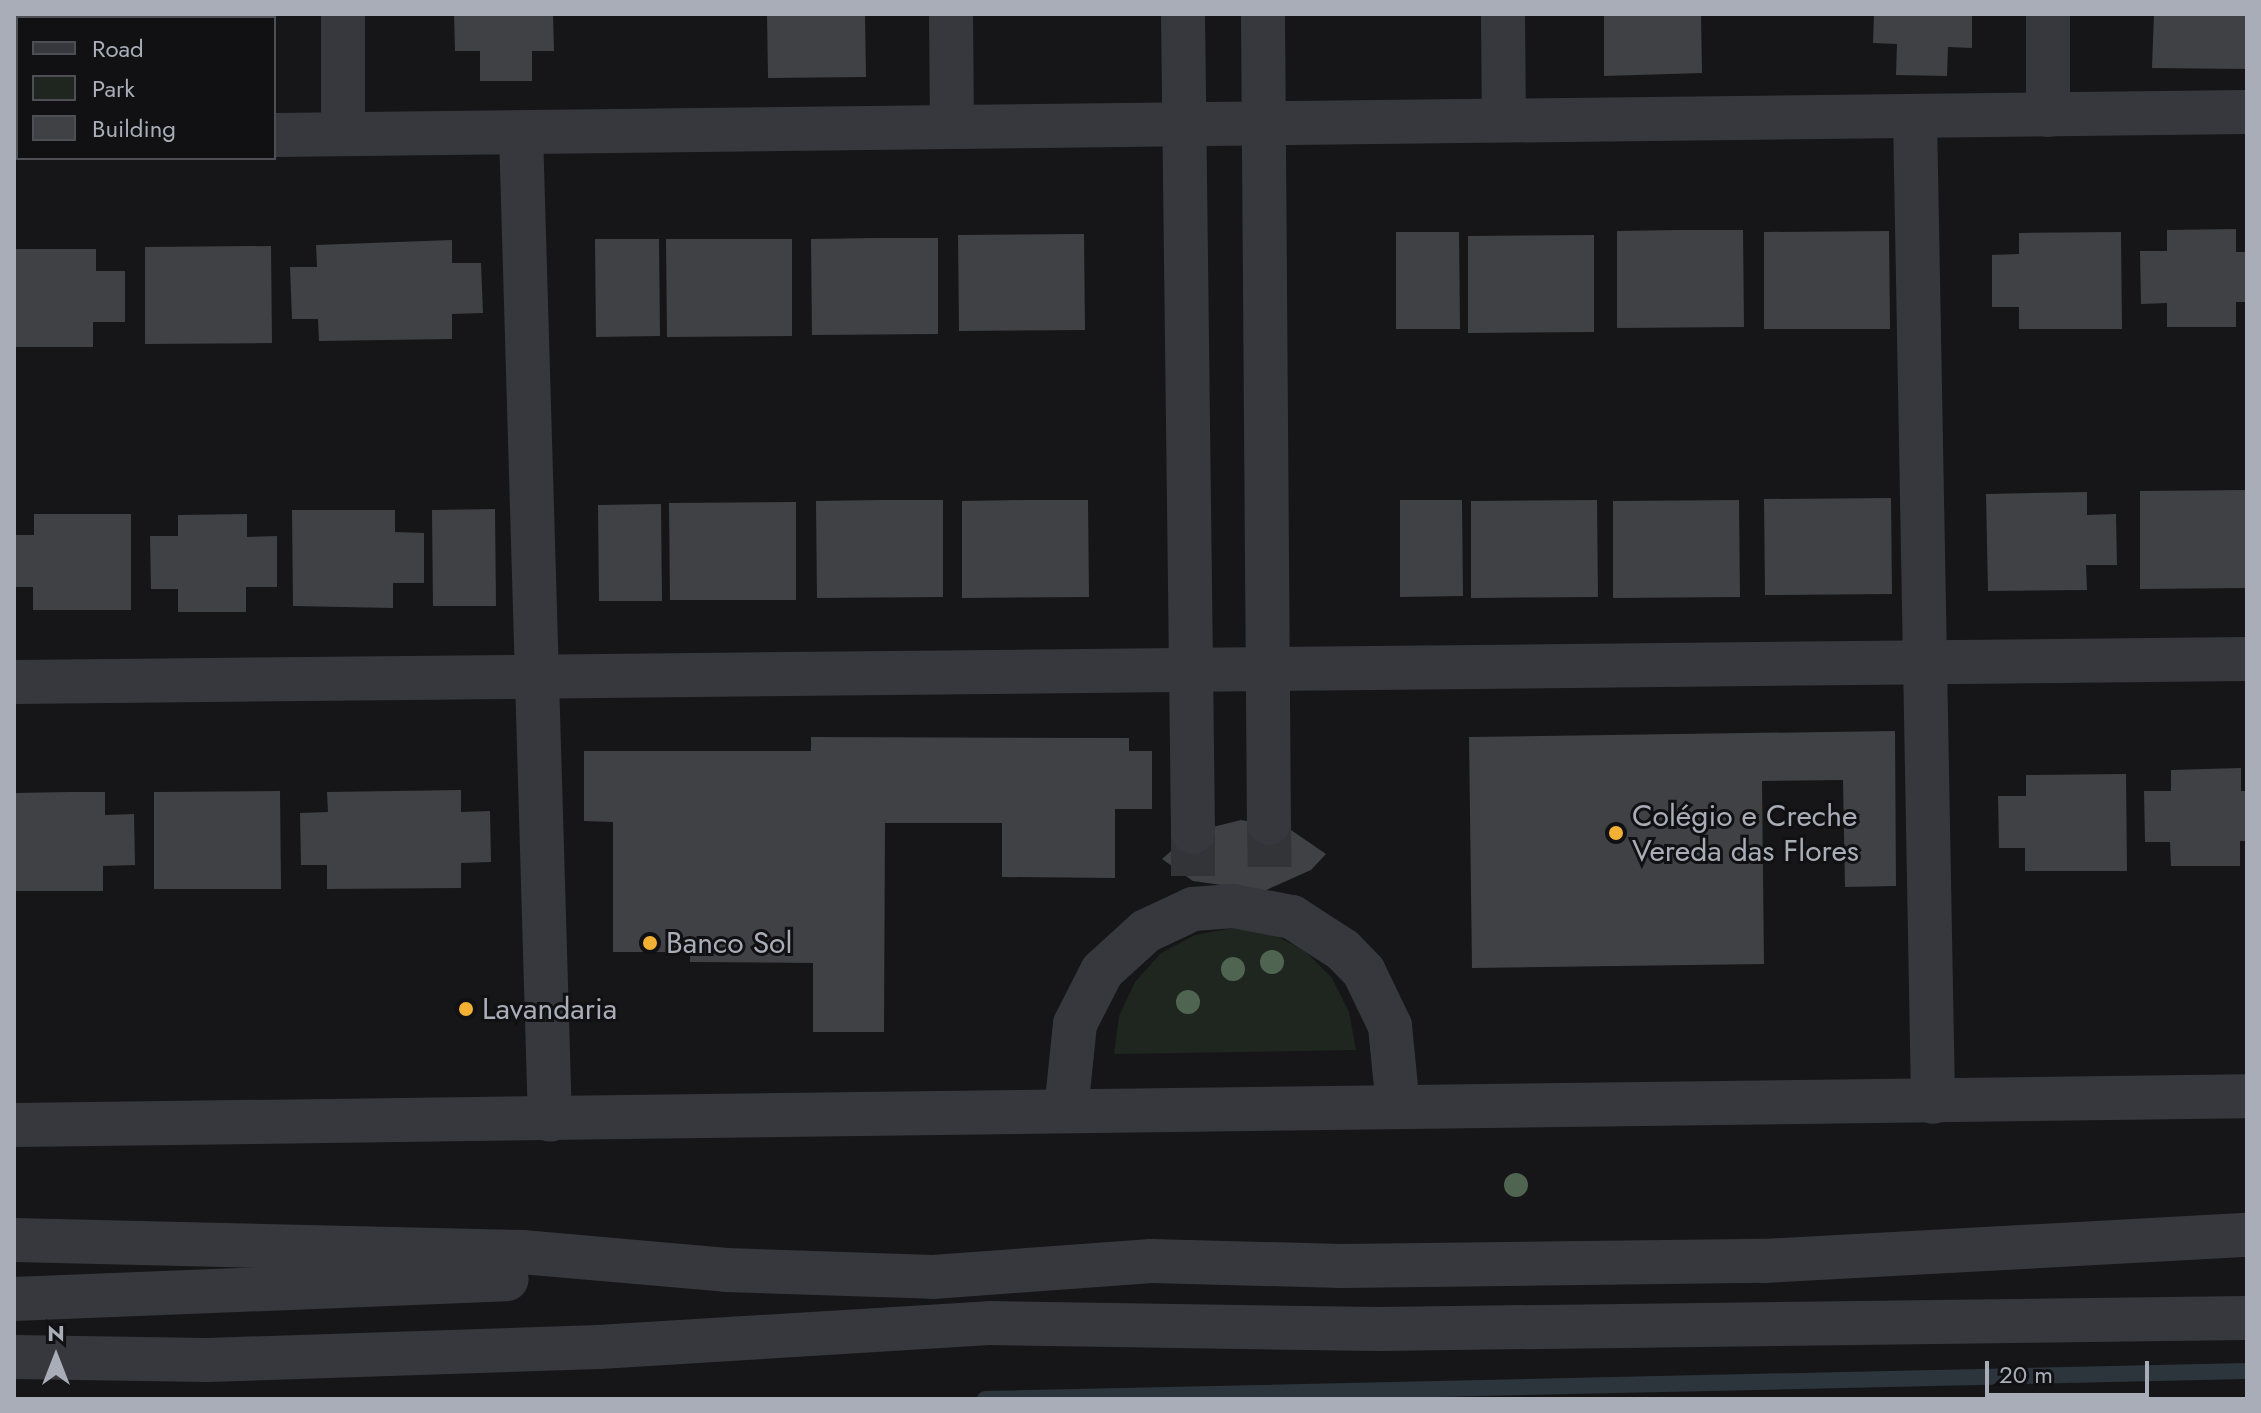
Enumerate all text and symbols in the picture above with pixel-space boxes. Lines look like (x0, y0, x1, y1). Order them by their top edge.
legend (16, 16, 276, 160)
text: Road (92, 31, 144, 66)
text: Park (92, 71, 135, 106)
text: Building (92, 111, 176, 146)
place label: Colégio e Creche Vereda das Flores (1632, 798, 1859, 868)
marker: Colégio e Creche Vereda das Flores (1607, 824, 1625, 842)
place label: Banco Sol (666, 925, 792, 961)
marker: Banco Sol (641, 934, 659, 952)
place label: Lavandaria (482, 991, 617, 1027)
marker: Lavandaria (457, 1000, 475, 1018)
north arrow (16, 1317, 96, 1397)
text: N (47, 1317, 65, 1349)
scale bar (1989, 1345, 2153, 1395)
text: 20 m (1999, 1357, 2053, 1392)

